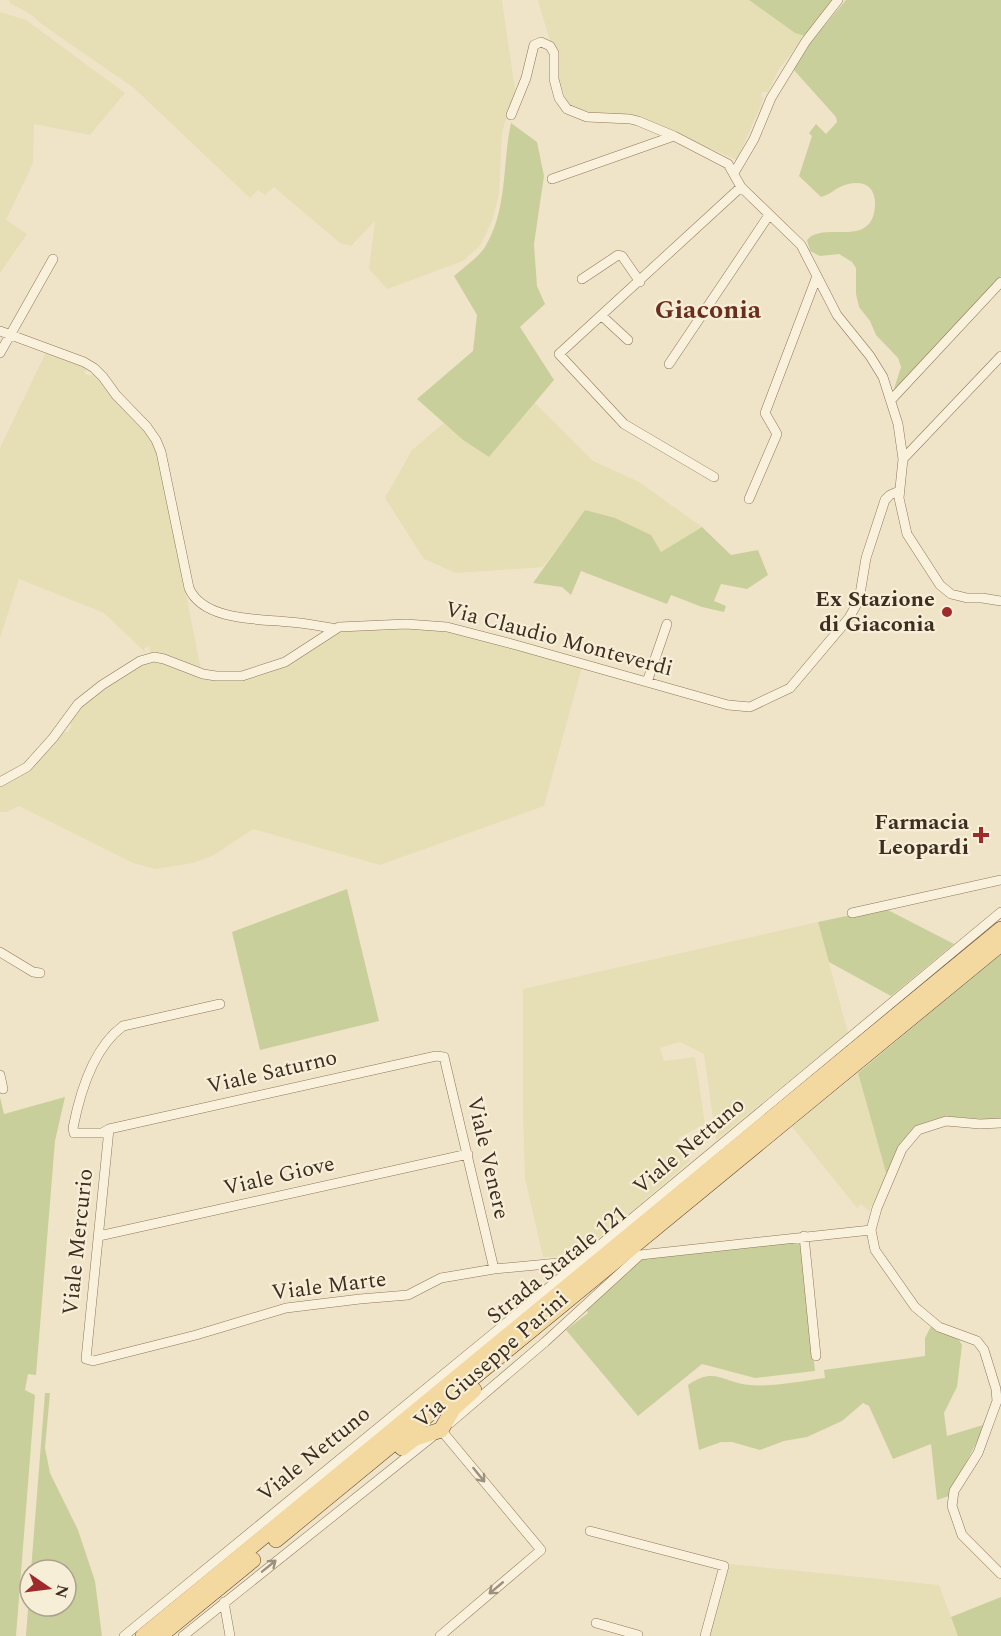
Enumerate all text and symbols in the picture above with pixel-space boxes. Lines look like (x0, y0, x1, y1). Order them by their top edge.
district label: Giaconia (655, 290, 762, 330)
place label: Ex Stazione di Giaconia (815, 583, 936, 641)
street label: Via Claudio Monteverdi (441, 593, 677, 685)
marker: Ex Stazione di Giaconia (940, 605, 954, 619)
place label: Farmacia Leopardi (874, 806, 970, 864)
marker: Farmacia Leopardi (974, 828, 988, 842)
street label: Viale Saturno (204, 1041, 340, 1103)
street label: Viale Nettuno (626, 1089, 752, 1203)
street label: Viale Venere (458, 1093, 518, 1223)
street label: Viale Giove (220, 1147, 338, 1205)
street label: Viale Mercurio (54, 1167, 102, 1317)
street label: Strada Statale 121 (480, 1198, 634, 1332)
street label: Viale Marte (270, 1263, 388, 1309)
street label: Via Giuseppe Parini (406, 1283, 576, 1437)
street label: Viale Nettuno (250, 1398, 378, 1510)
one-way arrow (472, 1467, 485, 1483)
north arrow (18, 1558, 78, 1618)
one-way arrow (261, 1559, 277, 1572)
one-way arrow (489, 1581, 504, 1595)
text: N (48, 1582, 75, 1601)

